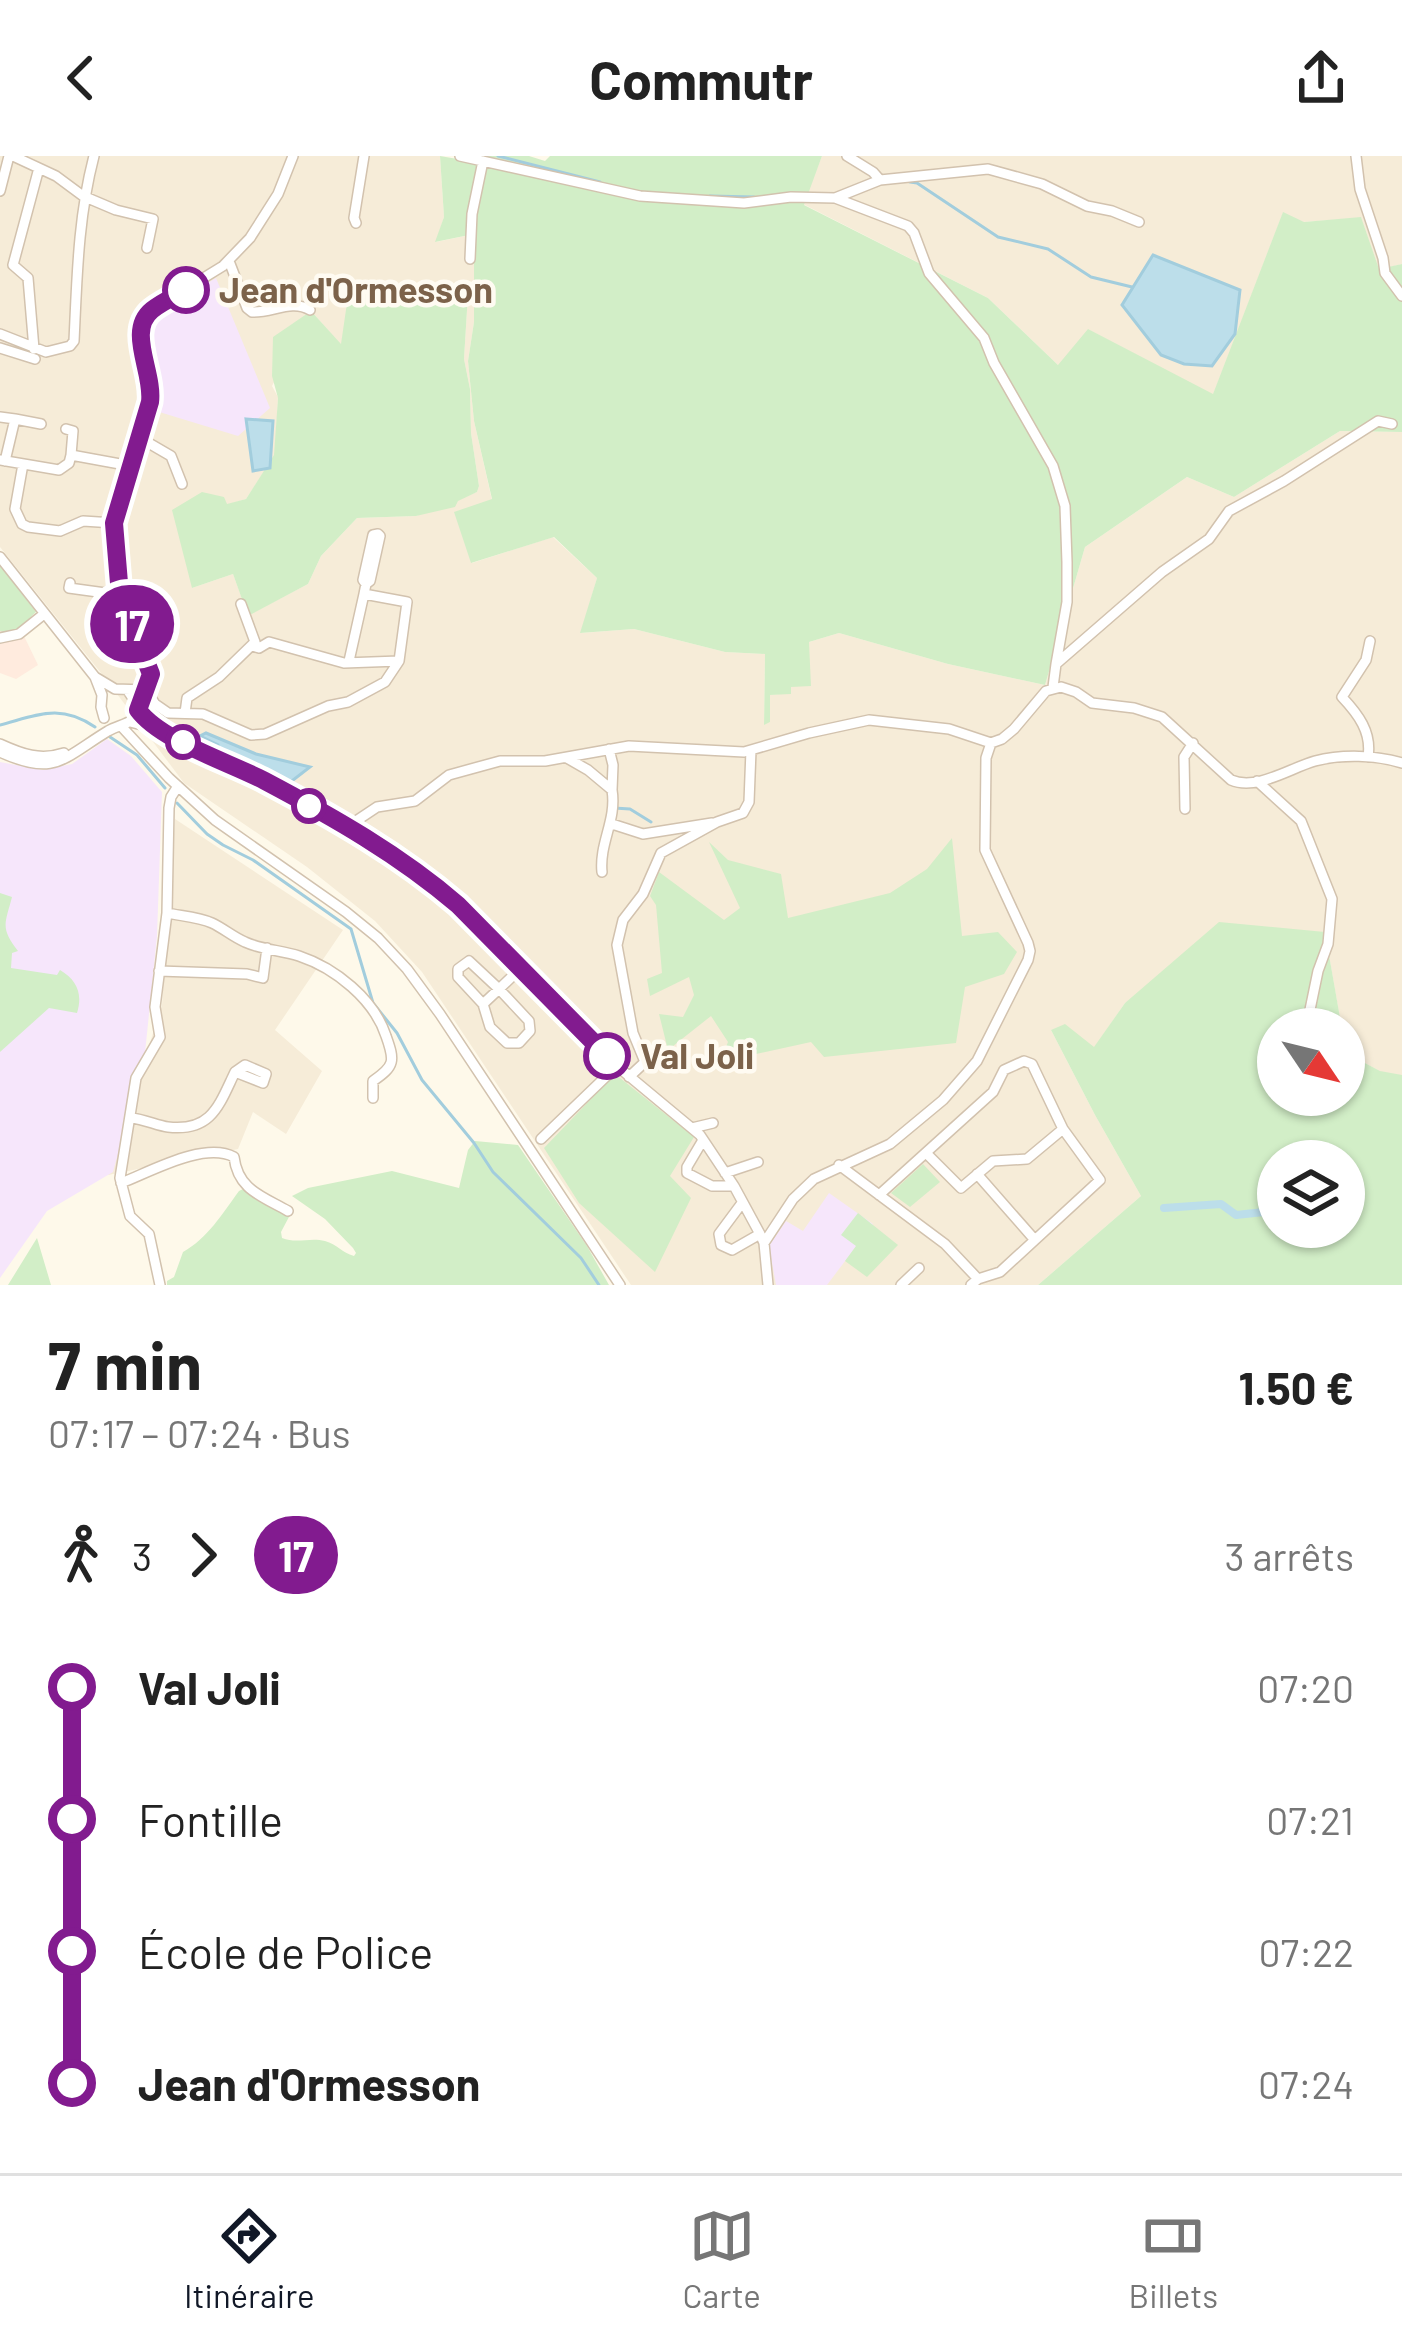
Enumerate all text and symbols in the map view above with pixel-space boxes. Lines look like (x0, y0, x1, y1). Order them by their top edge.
icon: back (48, 45, 114, 111)
icon: share (1288, 45, 1354, 111)
text: Commutr (589, 46, 813, 111)
place label: Jean d'Ormesson (219, 267, 493, 310)
marker: Jean d'Ormesson (164, 268, 208, 312)
line badge: 17 (78, 585, 186, 663)
text: 17 (114, 599, 150, 649)
unlabelled marker (167, 726, 199, 758)
unlabelled marker (293, 790, 325, 822)
north arrow (1257, 1008, 1365, 1116)
map controls (1257, 1008, 1365, 1248)
place label: Val Joli (640, 1033, 754, 1076)
marker: Val Joli (585, 1034, 629, 1078)
button: layers (1257, 1140, 1365, 1248)
text: 7 min (48, 1324, 202, 1403)
text: 1.50 € (1238, 1360, 1354, 1414)
text: 07:17 – 07:24 · Bus (48, 1409, 350, 1456)
icon: walk (48, 1522, 114, 1588)
icon: forward (170, 1522, 236, 1588)
text: 17 (278, 1530, 314, 1580)
text: 3 (132, 1532, 152, 1579)
text: 3 arrêts (1225, 1532, 1354, 1579)
text: Val Joli (138, 1660, 281, 1714)
text: 07:20 (1257, 1664, 1354, 1711)
text: Fontille (138, 1792, 283, 1846)
text: 07:21 (1266, 1796, 1354, 1843)
text: École de Police (138, 1924, 433, 1978)
text: 07:22 (1258, 1928, 1354, 1975)
text: Jean d'Ormesson (138, 2056, 480, 2110)
text: 07:24 (1258, 2060, 1354, 2107)
tab: Itinéraire (184, 2203, 315, 2315)
tab: Carte (683, 2203, 761, 2315)
tab: Billets (1129, 2203, 1218, 2315)

